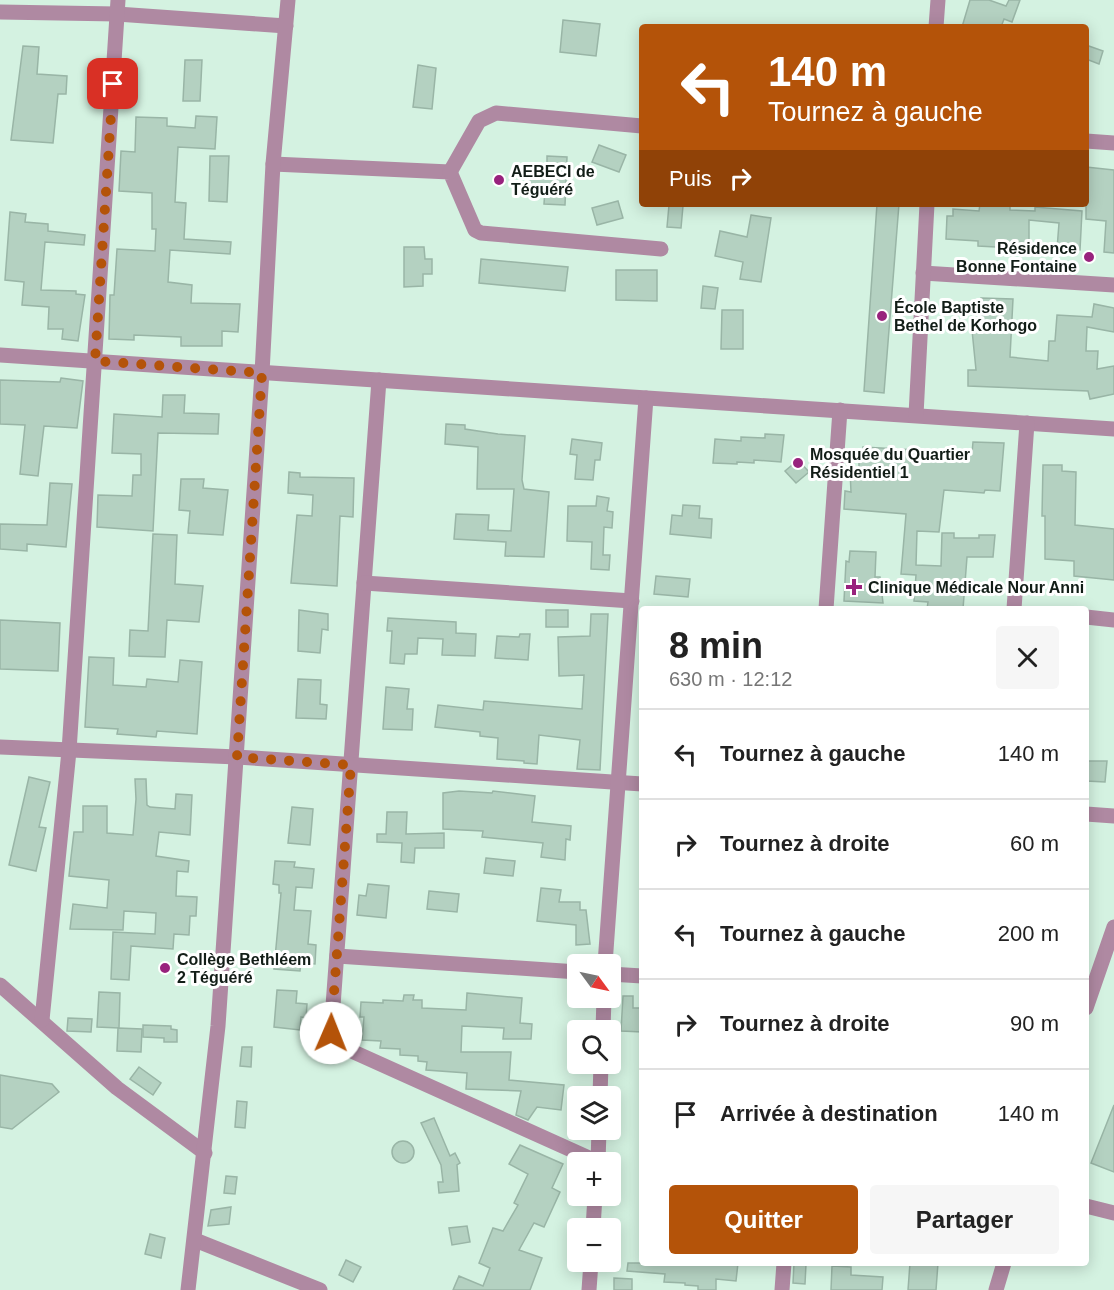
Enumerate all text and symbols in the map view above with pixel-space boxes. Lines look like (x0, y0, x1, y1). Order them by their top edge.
icon: left (669, 48, 747, 126)
text: 140 m (768, 48, 887, 95)
pin (87, 58, 138, 109)
icon: arrive (96, 67, 129, 100)
text: Tournez à gauche (768, 97, 983, 127)
icon: right (724, 162, 757, 195)
place label: AEBECI de Téguéré (511, 163, 595, 198)
text: Puis (669, 166, 712, 191)
marker: AEBECI de Téguéré (492, 173, 506, 187)
place label: Résidence Bonne Fontaine (956, 240, 1077, 275)
marker: Résidence Bonne Fontaine (1082, 250, 1096, 264)
place label: École Baptiste Bethel de Korhogo (894, 298, 1037, 334)
marker: École Baptiste Bethel de Korhogo (875, 309, 889, 323)
place label: Mosquée du Quartier Résidentiel 1 (810, 446, 970, 481)
marker: Mosquée du Quartier Résidentiel 1 (791, 456, 805, 470)
marker: Clinique Médicale Nour Anni (845, 578, 863, 596)
place label: Clinique Médicale Nour Anni (868, 579, 1084, 596)
text: 8 min (669, 625, 763, 666)
button: close (996, 626, 1059, 689)
text: 630 m · 12:12 (669, 668, 792, 690)
icon: left (669, 738, 702, 771)
text: Tournez à gauche (720, 741, 905, 766)
text: 140 m (998, 741, 1059, 766)
icon: right (669, 828, 702, 861)
text: Tournez à droite (720, 831, 890, 856)
text: 60 m (1010, 831, 1059, 856)
icon: left (669, 918, 702, 951)
text: Tournez à gauche (720, 921, 905, 946)
text: 200 m (998, 921, 1059, 946)
place label: Collège Bethléem 2 Téguéré (177, 951, 311, 986)
north arrow (567, 954, 621, 1008)
map controls (567, 954, 621, 1272)
marker: Collège Bethléem 2 Téguéré (158, 961, 172, 975)
position arrow (299, 1001, 363, 1065)
icon: right (669, 1008, 702, 1041)
text: Tournez à droite (720, 1011, 890, 1036)
text: 90 m (1010, 1011, 1059, 1036)
button: search (567, 1020, 621, 1074)
button: layers (567, 1086, 621, 1140)
icon: arrive (669, 1098, 702, 1131)
text: Arrivée à destination (720, 1101, 938, 1126)
text: 140 m (998, 1101, 1059, 1126)
button: + (567, 1152, 621, 1206)
button: Quitter (669, 1185, 858, 1254)
button: Partager (870, 1185, 1059, 1254)
button: − (567, 1218, 621, 1272)

